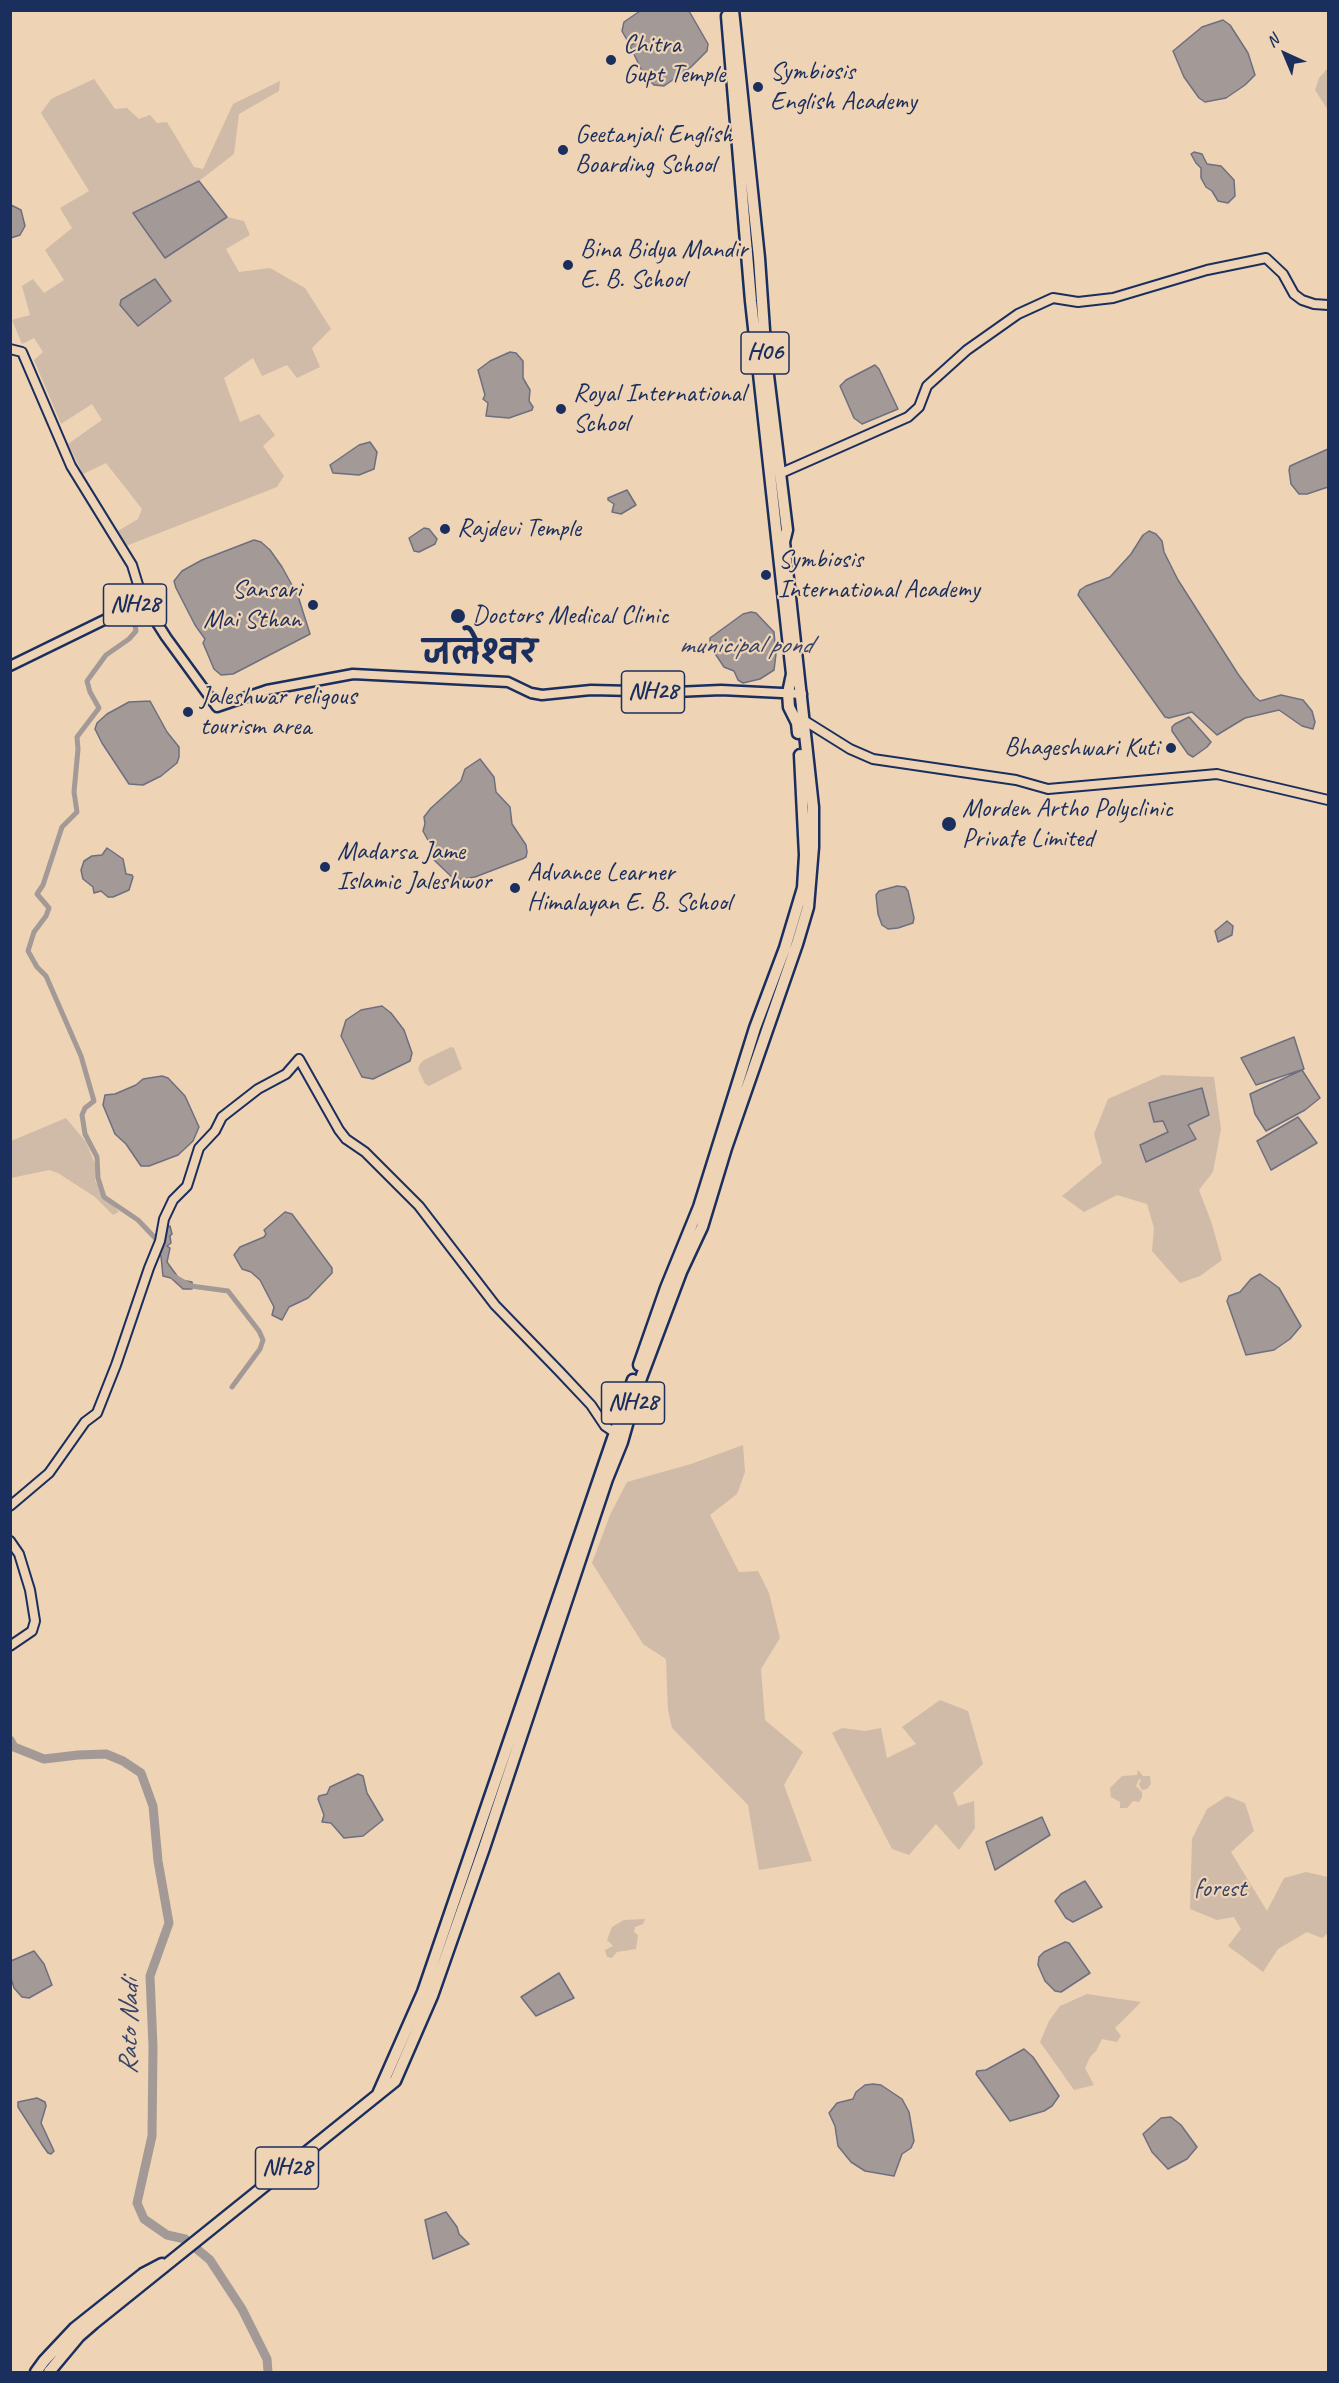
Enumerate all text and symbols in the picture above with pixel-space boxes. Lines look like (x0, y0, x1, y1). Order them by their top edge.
north arrow (1255, 24, 1315, 84)
place label: Chitra Gupt Temple (623, 29, 725, 90)
text: N (1262, 30, 1283, 52)
marker: Chitra Gupt Temple (604, 53, 618, 67)
place label: Symbiosis English Academy (770, 56, 917, 118)
marker: Symbiosis English Academy (751, 80, 765, 94)
place label: Geetanjali English Boarding School (575, 119, 732, 180)
marker: Geetanjali English Boarding School (556, 143, 570, 157)
place label: Bina Bidya Mandir E. B. School (580, 234, 748, 296)
marker: Bina Bidya Mandir E. B. School (561, 258, 575, 272)
road number: H06 (741, 332, 789, 374)
place label: Royal International School (573, 378, 745, 440)
marker: Royal International School (554, 402, 568, 416)
place label: Rajdevi Temple (457, 513, 581, 545)
marker: Rajdevi Temple (438, 522, 452, 536)
place label: Symbiosis International Academy (778, 544, 980, 606)
marker: Symbiosis International Academy (759, 568, 773, 582)
place label: Sansari Mai Sthan (203, 574, 301, 636)
road number: NH28 (104, 584, 166, 626)
marker: Sansari Mai Sthan (306, 598, 320, 612)
place label: Doctors Medical Clinic (472, 600, 669, 632)
marker: Doctors Medical Clinic (449, 607, 467, 625)
water label: municipal pond (678, 630, 812, 662)
district label: जलेश्वर (423, 636, 537, 674)
road number: NH28 (622, 671, 684, 713)
place label: Jaleshwar religous tourism area (200, 681, 356, 742)
marker: Jaleshwar religous tourism area (181, 705, 195, 719)
place label: Bhageshwari Kuti (1004, 732, 1159, 764)
marker: Bhageshwari Kuti (1164, 741, 1178, 755)
place label: Morden Artho Polyclinic Private Limited (962, 793, 1173, 855)
marker: Morden Artho Polyclinic Private Limited (940, 815, 958, 833)
place label: Madarsa Jame Islamic Jaleshwor (337, 836, 491, 898)
place label: Advance Learner Himalayan E. B. School (527, 857, 731, 918)
marker: Madarsa Jame Islamic Jaleshwor (318, 860, 332, 874)
marker: Advance Learner Himalayan E. B. School (508, 881, 522, 895)
road number: NH28 (602, 1382, 664, 1424)
park label: forest (1194, 1873, 1246, 1905)
water label: Rato Nadi (113, 1979, 147, 2075)
road number: NH28 (256, 2147, 318, 2189)

